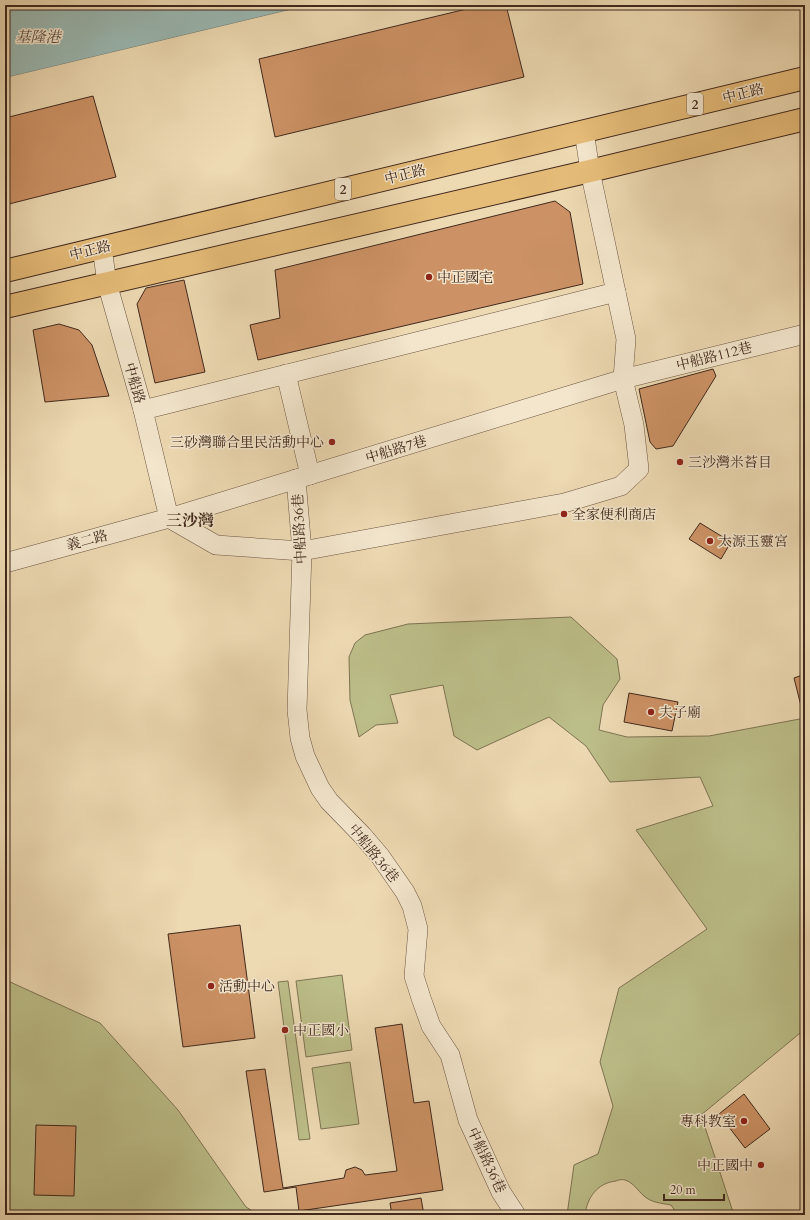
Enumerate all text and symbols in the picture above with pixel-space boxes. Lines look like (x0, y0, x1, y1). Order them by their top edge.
water label: 基隆港 (15, 27, 62, 47)
street label: 中正路 (720, 79, 766, 108)
road number: 2 (687, 93, 703, 115)
street label: 中正路 (382, 160, 428, 189)
road number: 2 (335, 178, 351, 200)
street label: 中正路 (67, 236, 113, 265)
place label: 中正國宅 (437, 268, 493, 287)
marker: 中正國宅 (424, 272, 434, 282)
street label: 中船路112巷 (674, 338, 754, 375)
street label: 中船路 (120, 360, 149, 406)
street label: 中船路7巷 (363, 431, 429, 468)
place label: 三砂灣聯合里民活動中心 (170, 433, 324, 452)
marker: 三砂灣聯合里民活動中心 (327, 437, 337, 447)
place label: 三沙灣米苔目 (688, 453, 772, 472)
marker: 三沙灣米苔目 (675, 457, 685, 467)
street label: 中船路36巷 (288, 493, 311, 565)
place label: 全家便利商店 (572, 505, 656, 524)
marker: 全家便利商店 (559, 509, 569, 519)
district label: 三沙灣 (166, 510, 214, 532)
street label: 義二路 (64, 526, 110, 555)
place label: 太源玉靈宮 (718, 532, 788, 551)
marker: 太源玉靈宮 (705, 536, 715, 546)
place label: 夫子廟 (659, 703, 701, 722)
marker: 夫子廟 (646, 707, 656, 717)
street label: 中船路36巷 (344, 820, 403, 887)
place label: 活動中心 (219, 977, 275, 996)
marker: 活動中心 (206, 981, 216, 991)
place label: 中正國小 (293, 1021, 349, 1040)
marker: 中正國小 (280, 1025, 290, 1035)
place label: 專科教室 (680, 1112, 736, 1131)
marker: 專科教室 (739, 1116, 749, 1126)
street label: 中船路36巷 (463, 1124, 510, 1196)
place label: 中正國中 (697, 1156, 753, 1175)
marker: 中正國中 (756, 1160, 766, 1170)
scale bar (664, 1176, 724, 1202)
text: 20 m (670, 1182, 697, 1198)

